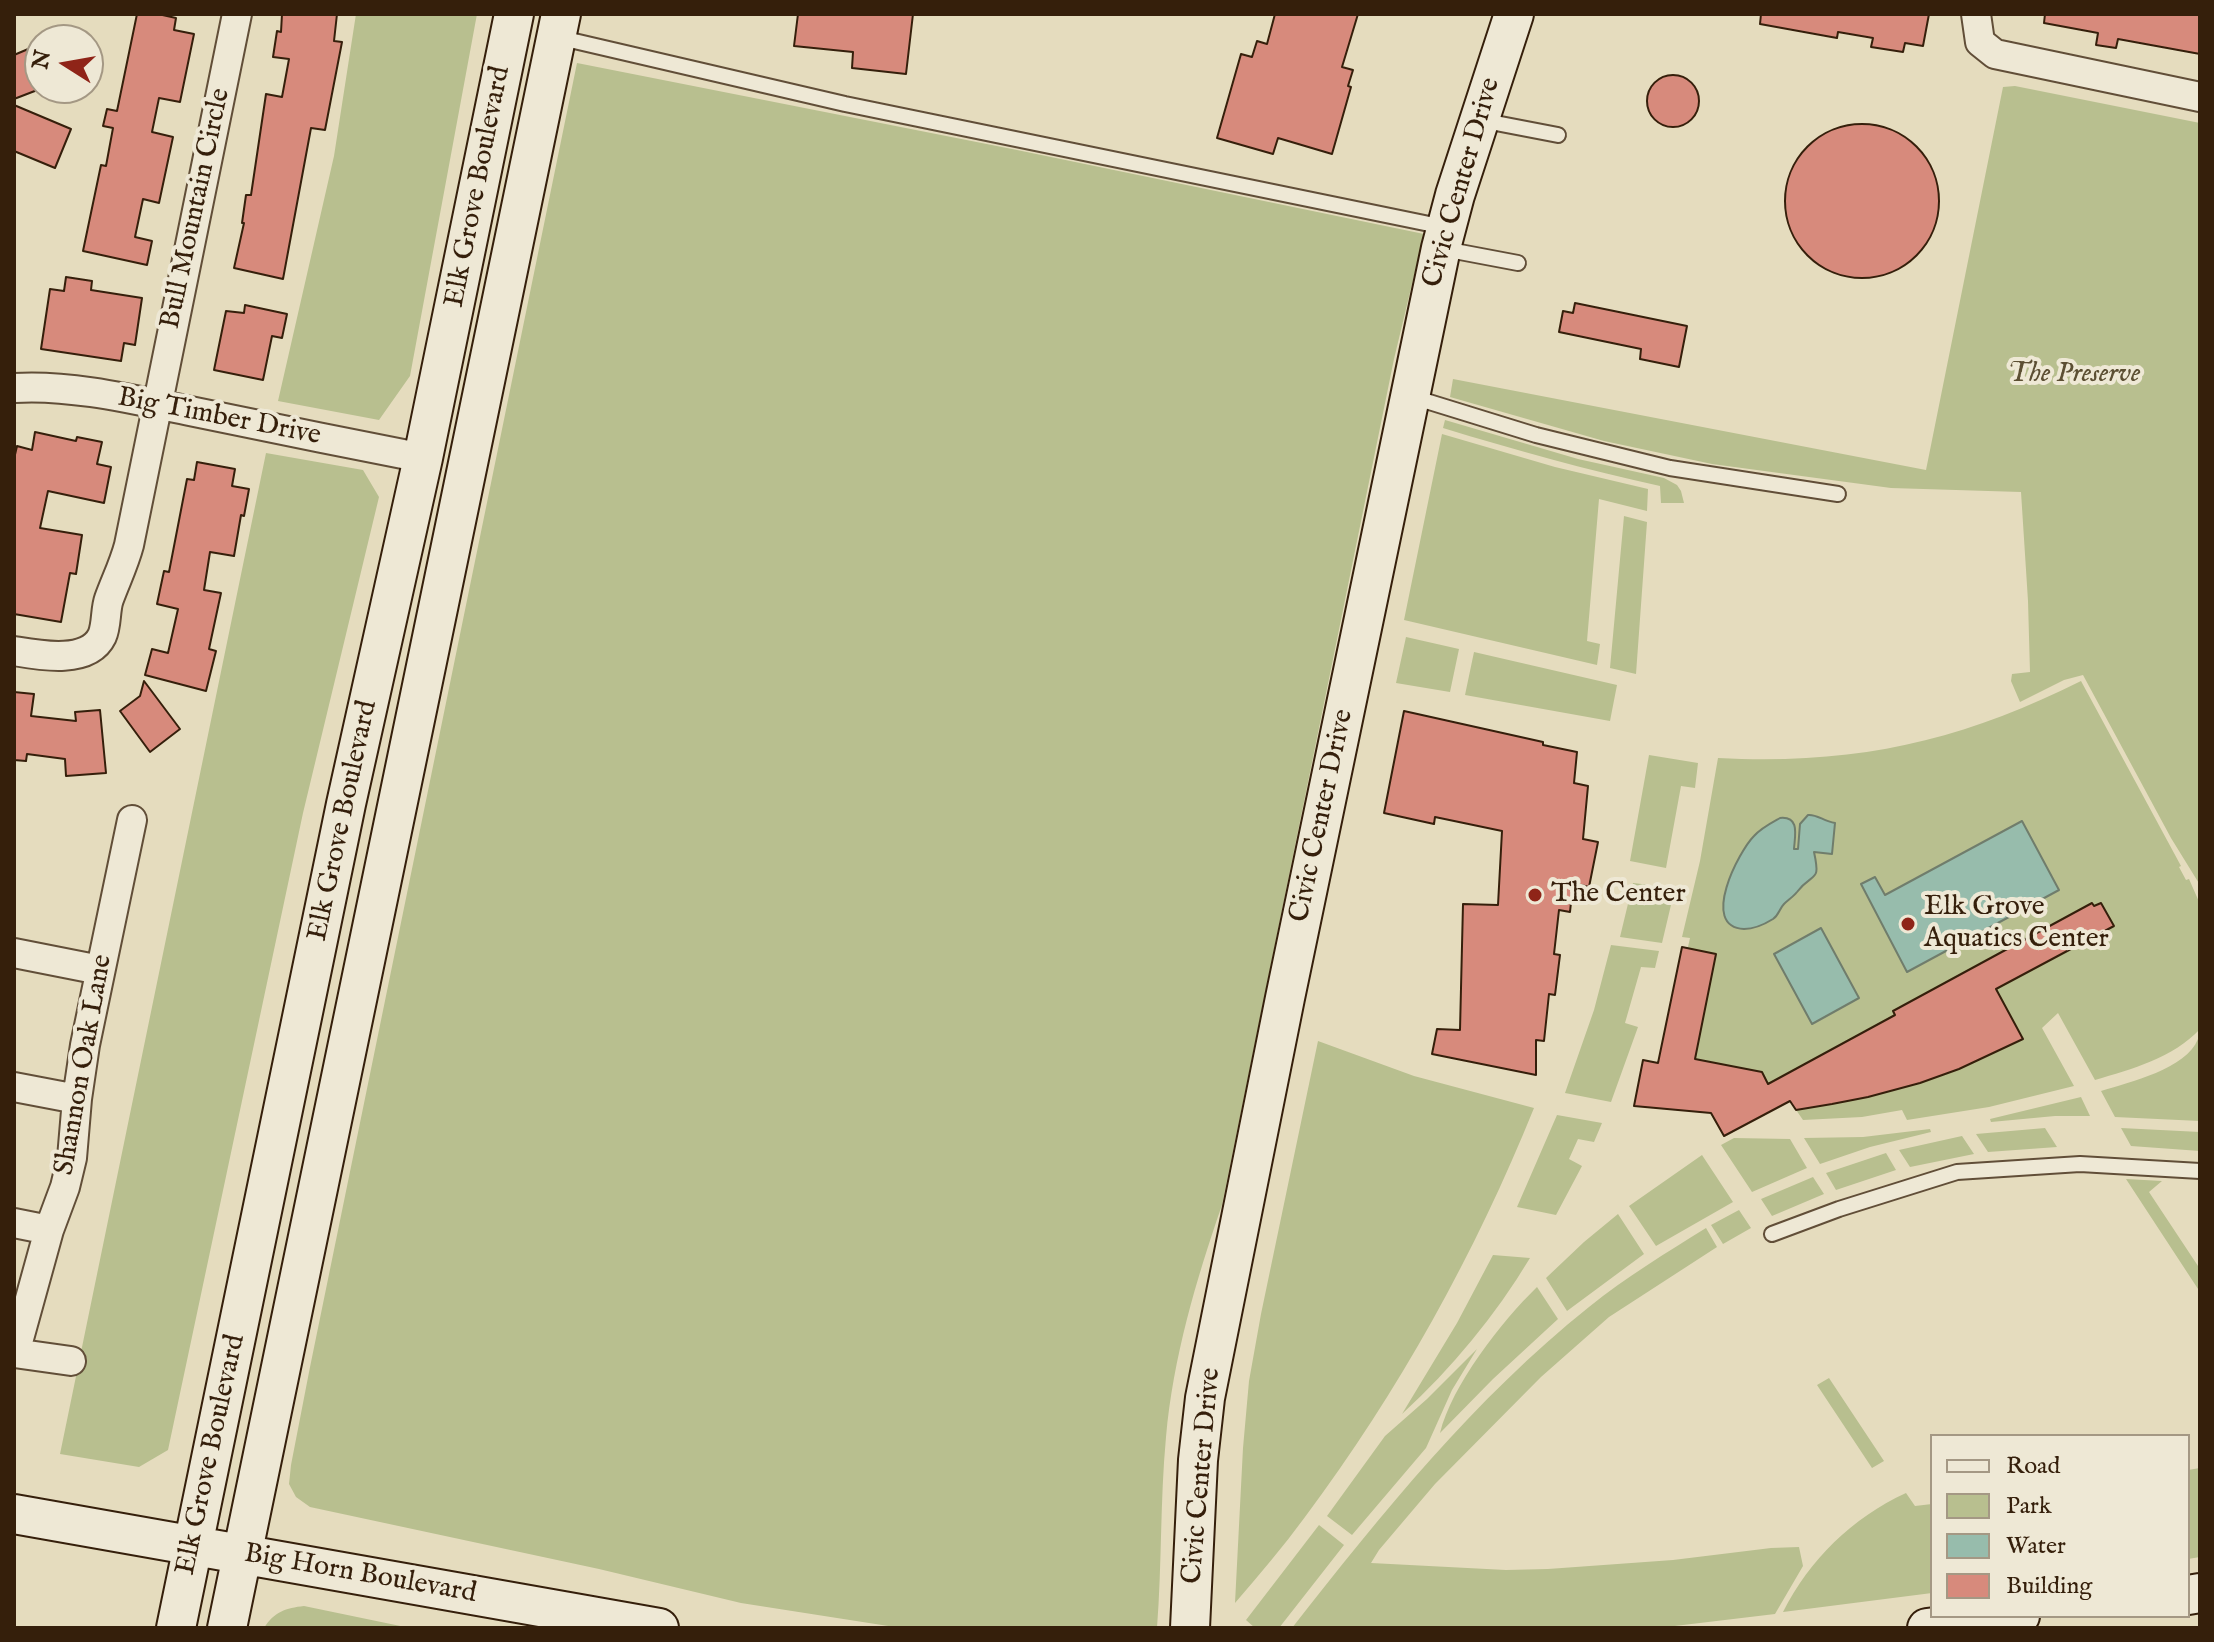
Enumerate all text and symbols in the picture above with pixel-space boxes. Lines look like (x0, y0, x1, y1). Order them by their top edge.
north arrow (24, 24, 104, 104)
text: N (27, 48, 58, 72)
street label: Elk Grove Boulevard (439, 64, 519, 310)
street label: Civic Center Drive (1417, 74, 1509, 292)
street label: Bull Mountain Circle (155, 86, 239, 332)
park label: The Preserve (2008, 358, 2140, 392)
street label: Big Timber Drive (115, 382, 323, 454)
street label: Elk Grove Boulevard (302, 698, 386, 944)
street label: Civic Center Drive (1284, 706, 1362, 926)
place label: The Center (1551, 878, 1686, 912)
marker: The Center (1526, 886, 1544, 904)
place label: Elk Grove Aquatics Center (1924, 891, 2109, 957)
marker: Elk Grove Aquatics Center (1899, 915, 1917, 933)
street label: Shannon Oak Lane (49, 952, 121, 1178)
street label: Elk Grove Boulevard (170, 1332, 254, 1578)
street label: Civic Center Drive (1177, 1366, 1229, 1586)
legend (1930, 1434, 2190, 1618)
text: Road (2006, 1451, 2060, 1482)
text: Park (2006, 1491, 2052, 1522)
text: Water (2006, 1531, 2066, 1562)
street label: Big Horn Boulevard (241, 1538, 479, 1612)
text: Building (2006, 1571, 2092, 1602)

